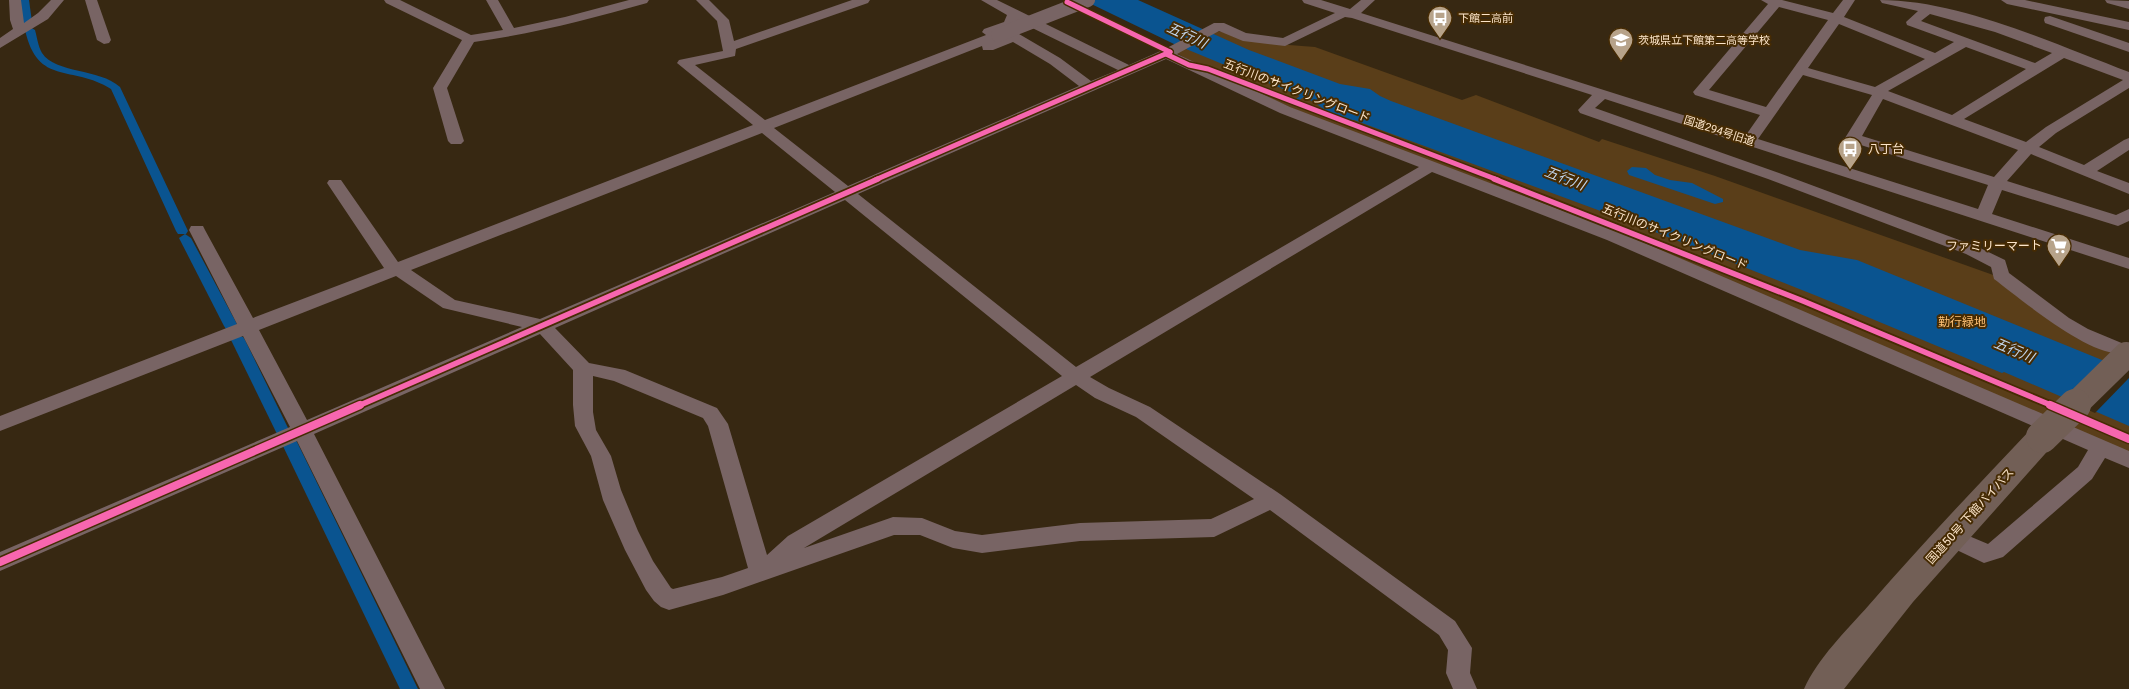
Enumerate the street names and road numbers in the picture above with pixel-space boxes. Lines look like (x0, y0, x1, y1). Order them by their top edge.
street label: 五行川のサイクリングロード (1222, 57, 1372, 125)
street label: 国道294号旧道 (1682, 113, 1756, 149)
street label: 五行川のサイクリングロード (1600, 201, 1750, 273)
street label: 国道50号 下館バイパス (1923, 465, 2017, 567)

